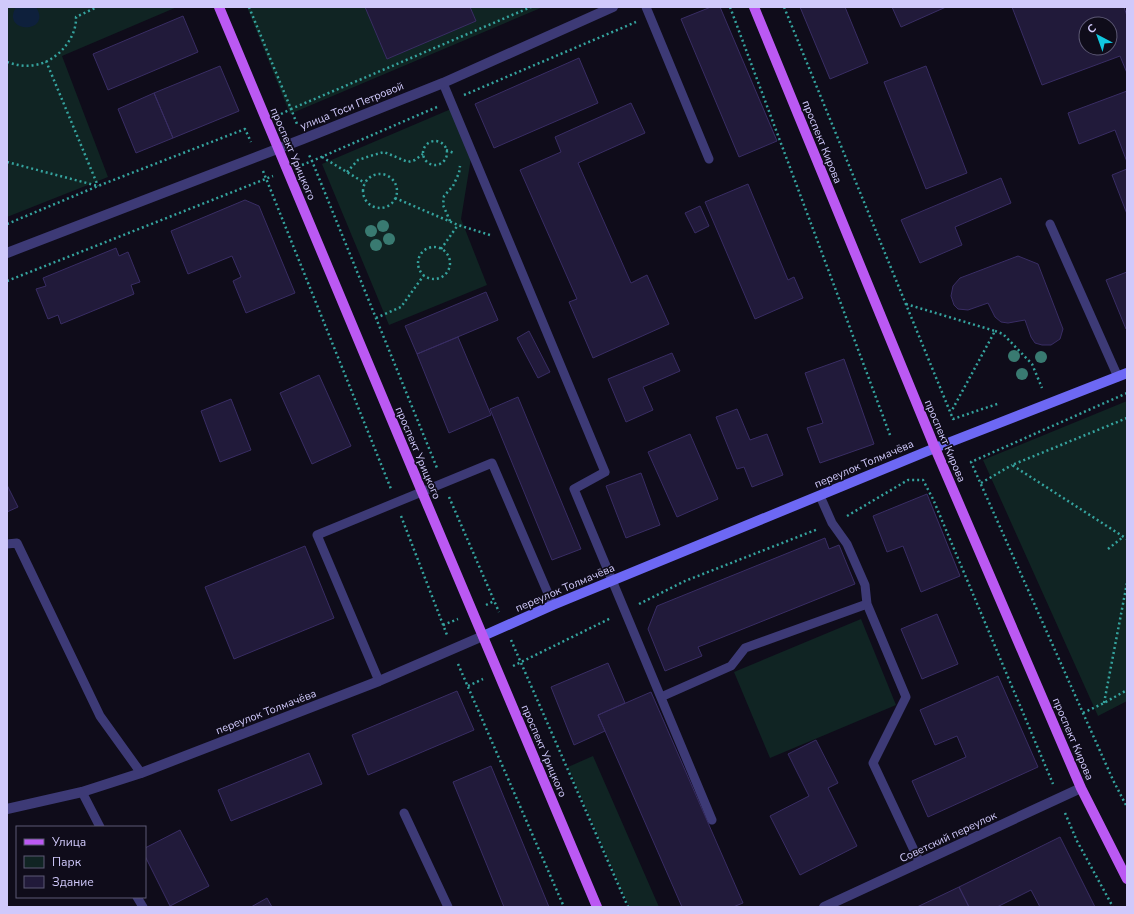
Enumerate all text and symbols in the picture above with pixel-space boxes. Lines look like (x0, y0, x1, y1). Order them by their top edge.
north arrow (1078, 16, 1118, 56)
text: С (1084, 20, 1100, 37)
street label: улица Тоси Петровой (298, 78, 406, 134)
street label: проспект Кирова (798, 98, 846, 186)
street label: проспект Урицкого (267, 105, 319, 203)
street label: проспект Кирова (921, 397, 969, 485)
street label: проспект Урицкого (392, 404, 444, 502)
street label: переулок Толмачёва (812, 436, 916, 492)
street label: переулок Толмачёва (513, 560, 617, 616)
street label: переулок Толмачёва (213, 686, 319, 738)
street label: проспект Кирова (1049, 695, 1097, 783)
street label: проспект Урицкого (518, 702, 570, 800)
street label: Советский переулок (897, 808, 999, 866)
legend (16, 826, 146, 898)
text: Улица (51, 834, 86, 850)
text: Парк (52, 854, 82, 870)
text: Здание (52, 874, 94, 890)

